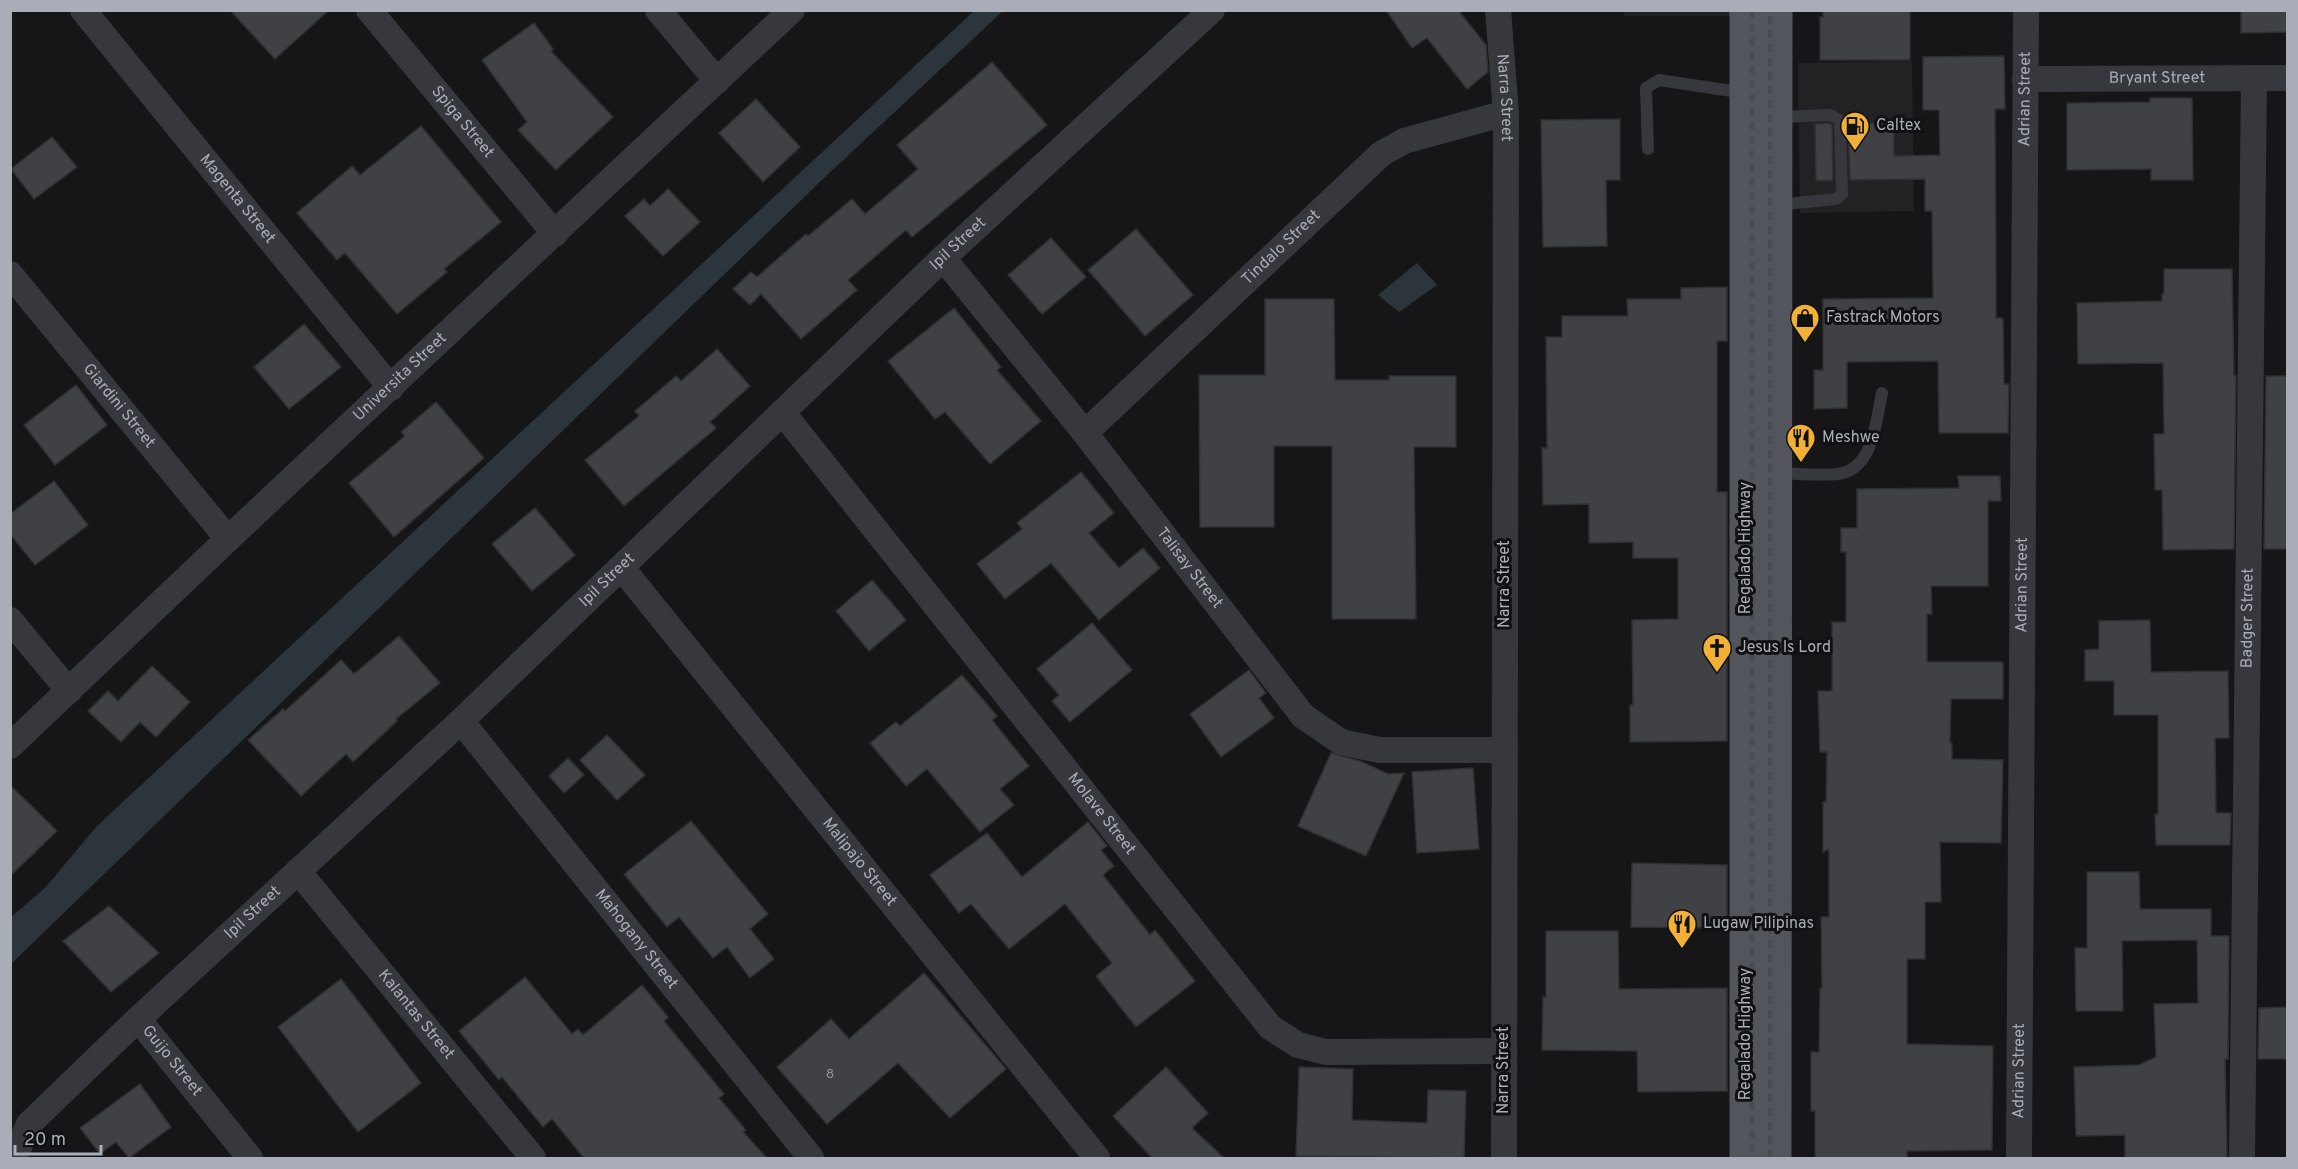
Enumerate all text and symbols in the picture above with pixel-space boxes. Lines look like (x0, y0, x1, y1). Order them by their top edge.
street label: Adrian Street (2015, 51, 2036, 147)
street label: Narra Street (1491, 53, 1516, 142)
street label: Bryant Street (2109, 68, 2205, 89)
street label: Spiga Street (426, 82, 498, 163)
fuel station icon: Caltex (1839, 110, 1871, 152)
place label: Caltex (1876, 116, 1921, 136)
street label: Magenta Street (195, 150, 280, 248)
street label: Tindalo Street (1238, 206, 1325, 290)
street label: Ipil Street (926, 213, 991, 275)
shop icon: Fastrack Motors (1789, 302, 1821, 344)
place label: Fastrack Motors (1826, 308, 1940, 328)
street label: Universita Street (349, 329, 451, 426)
street label: Giardini Street (78, 360, 159, 452)
restaurant icon: Meshwe (1785, 422, 1817, 464)
place label: Meshwe (1822, 428, 1880, 448)
street label: Regalado Highway (1736, 482, 1756, 614)
street label: Talisay Street (1152, 524, 1227, 613)
street label: Adrian Street (2012, 537, 2033, 633)
street label: Narra Street (1495, 540, 1515, 628)
street label: Ipil Street (575, 549, 639, 612)
street label: Badger Street (2237, 568, 2259, 668)
church icon: Jesus Is Lord (1701, 632, 1733, 674)
place label: Jesus Is Lord (1738, 638, 1831, 658)
street label: Molave Street (1063, 769, 1140, 859)
street label: Malipajo Street (817, 814, 901, 911)
street label: Ipil Street (221, 882, 285, 944)
street label: Mahogany Street (590, 886, 682, 994)
restaurant icon: Lugaw Pilipinas (1666, 908, 1698, 950)
place label: Lugaw Pilipinas (1703, 914, 1814, 934)
street label: Kalantas Street (373, 966, 458, 1064)
street label: Regalado Highway (1736, 968, 1756, 1100)
street label: Guijo Street (137, 1021, 206, 1101)
street label: Adrian Street (2009, 1023, 2030, 1119)
street label: Narra Street (1494, 1026, 1514, 1114)
house number: 8 (826, 1066, 834, 1083)
scale bar (15, 1118, 100, 1156)
text: 20 m (24, 1129, 66, 1152)

